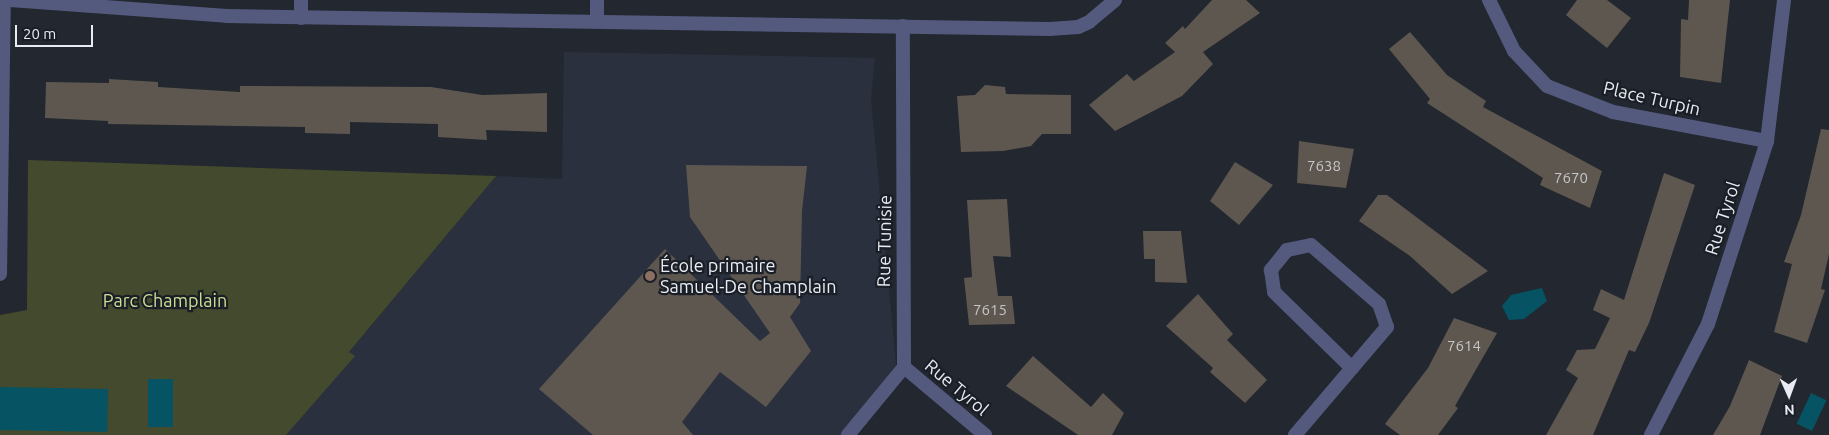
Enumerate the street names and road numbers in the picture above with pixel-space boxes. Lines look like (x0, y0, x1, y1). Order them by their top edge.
street label: Place Turpin (1601, 76, 1703, 120)
street label: Rue Tyrol (1700, 179, 1744, 257)
street label: Rue Tunisie (872, 195, 896, 287)
street label: Rue Tyrol (921, 354, 993, 420)

